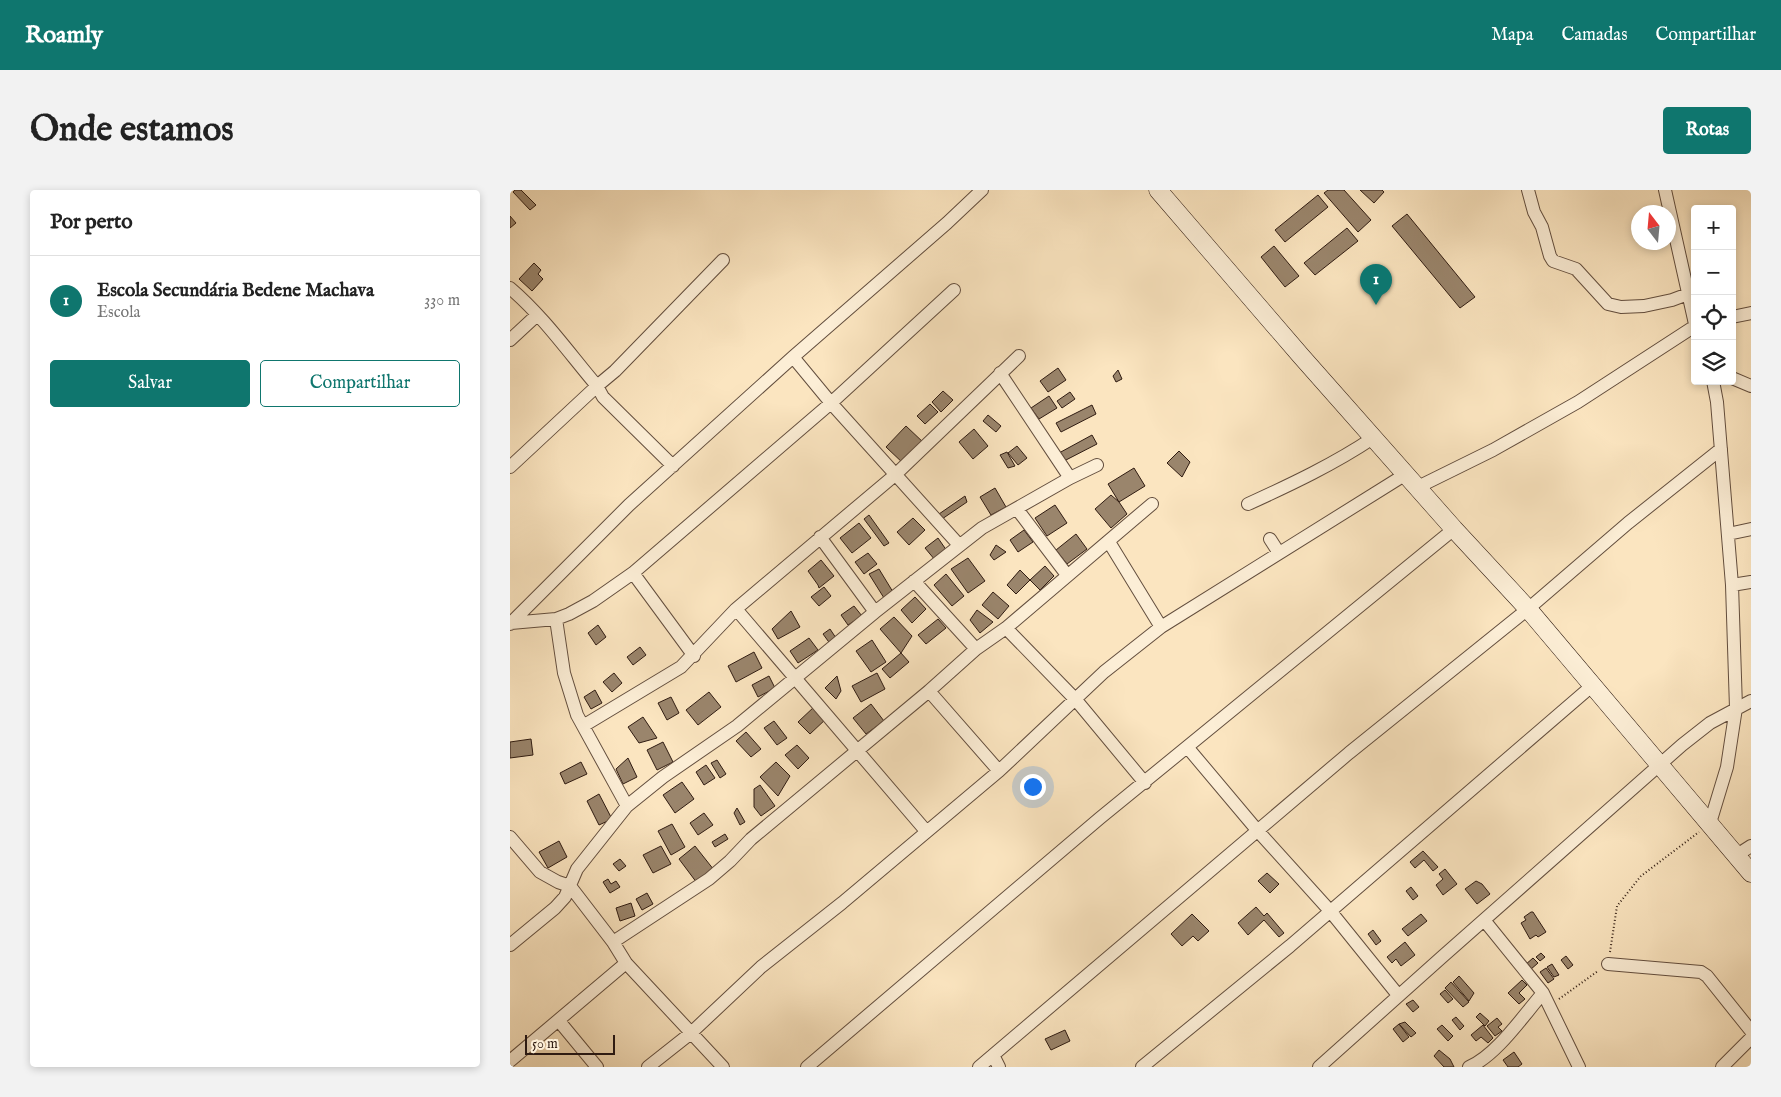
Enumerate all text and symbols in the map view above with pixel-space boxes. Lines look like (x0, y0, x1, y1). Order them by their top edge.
text: Roamly (25, 20, 103, 51)
text: Mapa (1491, 24, 1533, 47)
text: Camadas (1561, 24, 1627, 47)
text: Compartilhar (1655, 24, 1756, 47)
button: Rotas (1663, 107, 1751, 154)
text: Onde estamos (30, 108, 234, 153)
north arrow (1631, 205, 1676, 250)
map controls (1691, 205, 1736, 385)
button: + (1691, 205, 1736, 250)
text: Por perto (50, 209, 132, 236)
button: − (1691, 250, 1736, 295)
pin: 1 (1360, 264, 1392, 305)
text: Escola Secundária Bedene Machava (97, 279, 374, 303)
text: 1 (63, 291, 69, 311)
text: 330 m (424, 291, 460, 311)
button: locate (1691, 295, 1736, 340)
text: Escola (97, 303, 140, 323)
button: layers (1691, 340, 1736, 385)
button: Salvar (50, 360, 250, 407)
button: Compartilhar (260, 360, 460, 407)
your location (1020, 774, 1046, 800)
scale bar (525, 1032, 615, 1055)
text: 50 m (532, 1035, 558, 1053)

